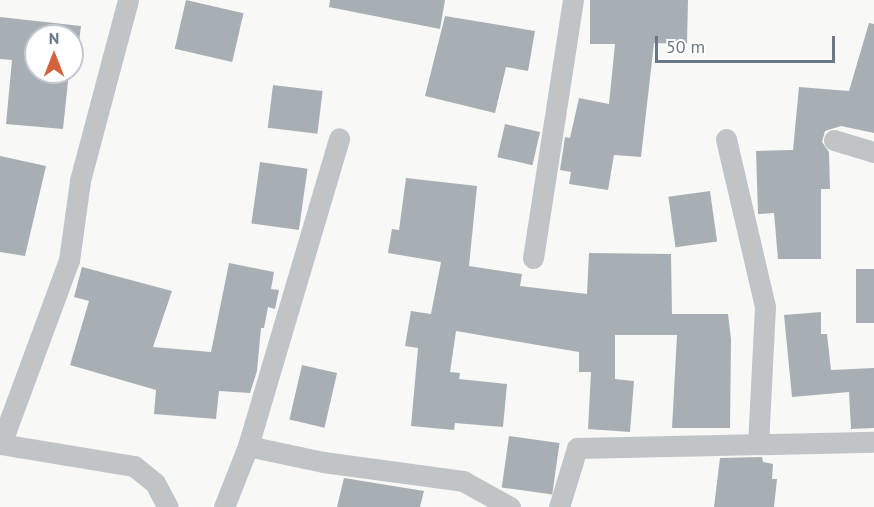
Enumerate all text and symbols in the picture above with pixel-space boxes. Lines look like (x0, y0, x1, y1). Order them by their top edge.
north arrow (24, 24, 84, 84)
scale bar (658, 24, 838, 62)
text: N (49, 28, 59, 48)
text: 50 m (666, 35, 705, 58)

